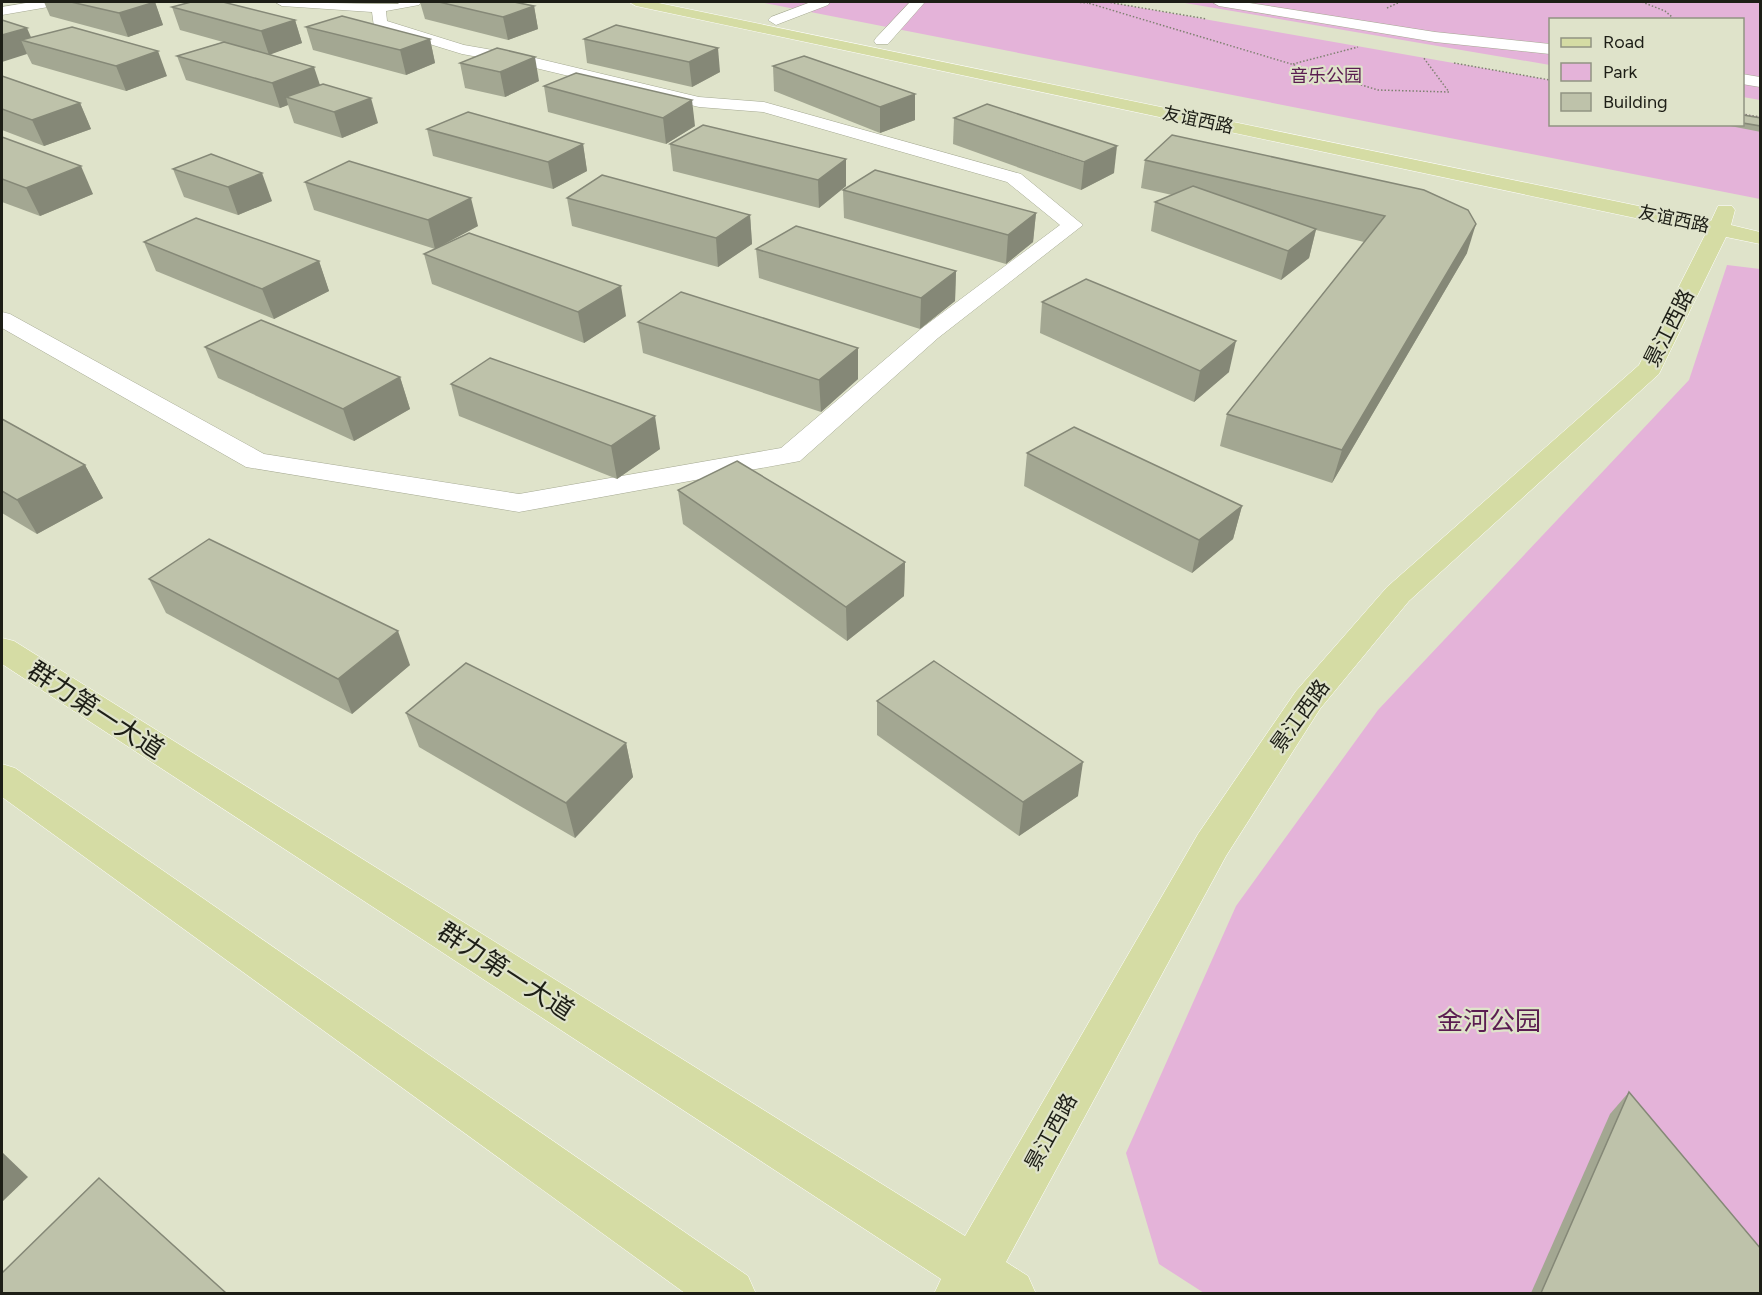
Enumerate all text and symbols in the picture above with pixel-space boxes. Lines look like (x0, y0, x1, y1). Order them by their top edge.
legend (1549, 18, 1744, 126)
text: Road (1603, 31, 1644, 53)
text: Park (1603, 61, 1638, 83)
park label: 音乐公园 (1290, 65, 1362, 87)
text: Building (1603, 91, 1668, 113)
street label: 友谊西路 (1160, 102, 1236, 138)
street label: 友谊西路 (1636, 201, 1712, 237)
street label: 景江西路 (1638, 285, 1699, 371)
street label: 群力第一大道 (22, 654, 170, 766)
street label: 景江西路 (1265, 674, 1334, 757)
street label: 群力第一大道 (432, 915, 580, 1027)
park label: 金河公园 (1437, 1005, 1541, 1037)
street label: 景江西路 (1019, 1089, 1082, 1175)

